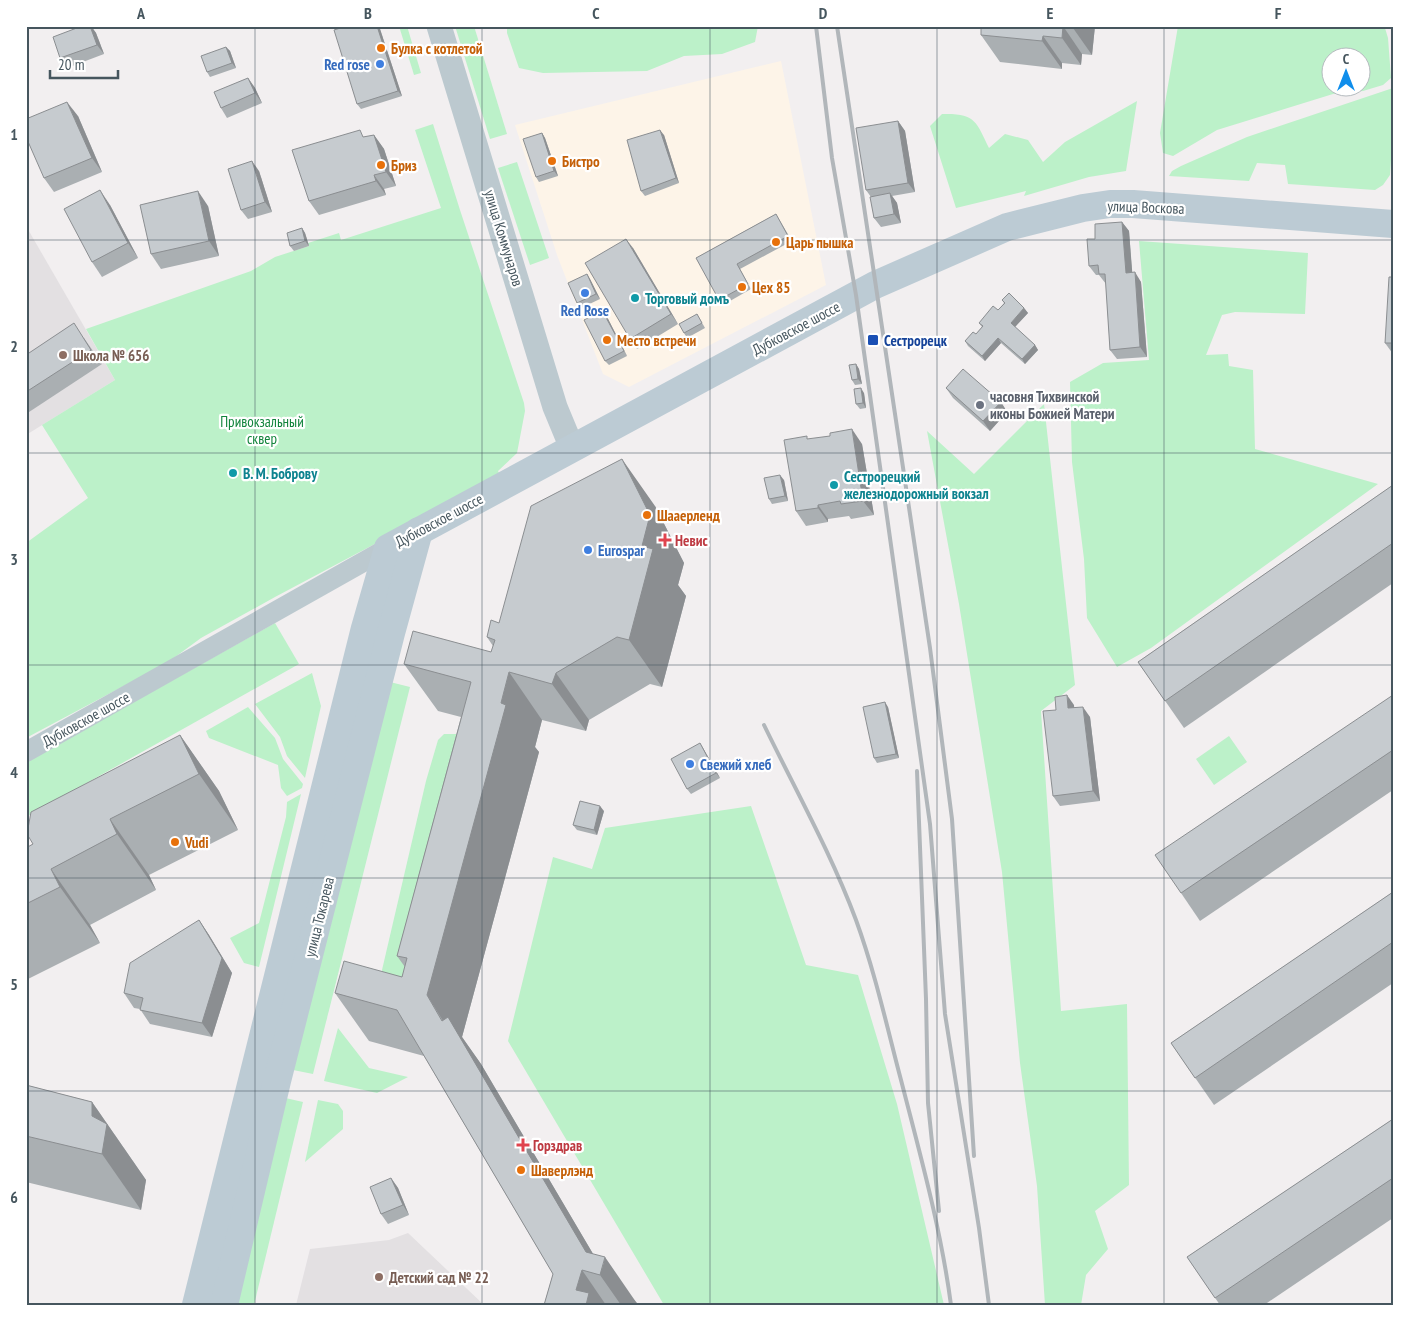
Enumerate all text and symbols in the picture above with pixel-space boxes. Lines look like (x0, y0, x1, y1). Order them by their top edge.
text: A (136, 3, 146, 23)
text: B (364, 3, 372, 23)
text: C (592, 3, 600, 23)
text: D (819, 3, 828, 23)
text: E (1047, 3, 1054, 23)
text: F (1275, 3, 1282, 23)
place label: Булка с котлетой (391, 39, 483, 58)
marker: Булка с котлетой (375, 42, 387, 54)
scale bar (50, 48, 118, 80)
north arrow (1322, 48, 1372, 98)
text: С (1343, 50, 1350, 68)
text: 20 m (58, 55, 84, 74)
place label: Red rose (324, 55, 370, 74)
marker: Red rose (374, 58, 386, 70)
text: 1 (10, 124, 18, 144)
place label: Бистро (562, 152, 600, 171)
marker: Бистро (546, 155, 558, 167)
place label: Бриз (391, 156, 417, 175)
marker: Бриз (375, 159, 387, 171)
street label: улица Коммунаров (480, 187, 528, 289)
street label: улица Воскова (1107, 196, 1185, 218)
place label: Царь пышка (786, 233, 853, 252)
marker: Царь пышка (770, 236, 782, 248)
place label: Цех 85 (752, 278, 790, 297)
marker: Цех 85 (736, 281, 748, 293)
marker: Red Rose (579, 287, 591, 299)
place label: Торговый домъ (645, 289, 729, 308)
marker: Торговый домъ (629, 292, 641, 304)
street label: Дубковское шоссе (749, 297, 843, 359)
place label: Red Rose (561, 301, 609, 320)
place label: Место встречи (617, 331, 697, 350)
place label: Сестрорецк (884, 331, 948, 350)
marker: Сестрорецк (866, 333, 880, 347)
marker: Место встречи (601, 334, 613, 346)
text: 2 (10, 336, 18, 356)
place label: Школа № 656 (73, 346, 149, 365)
marker: Школа № 656 (57, 349, 69, 361)
place label: часовня Тихвинской иконы Божией Матери (990, 387, 1115, 423)
marker: часовня Тихвинской иконы Божией Матери (974, 399, 986, 411)
park label: Привокзальный сквер (220, 412, 304, 448)
place label: В. М. Боброву (243, 464, 318, 483)
marker: В. М. Боброву (227, 467, 239, 479)
place label: Сестрорецкий железнодорожный вокзал (843, 467, 989, 503)
marker: Сестрорецкий железнодорожный вокзал (828, 479, 840, 491)
street label: Дубковское шоссе (392, 489, 486, 551)
place label: Шааерленд (657, 506, 720, 525)
marker: Шааерленд (641, 509, 653, 521)
place label: Невис (675, 531, 708, 550)
marker: Невис (659, 534, 671, 546)
place label: Eurospar (598, 541, 645, 560)
marker: Eurospar (582, 544, 594, 556)
text: 3 (10, 549, 18, 569)
street label: Дубковское шоссе (39, 687, 133, 751)
place label: Свежий хлеб (700, 755, 772, 774)
marker: Свежий хлеб (684, 758, 696, 770)
text: 4 (10, 762, 18, 782)
place label: Vudi (184, 833, 209, 852)
marker: Vudi (169, 836, 181, 848)
street label: улица Токарева (300, 875, 338, 959)
text: 5 (10, 974, 18, 994)
place label: Горздрав (533, 1136, 582, 1155)
marker: Горздрав (517, 1139, 529, 1151)
place label: Шаверлэнд (531, 1161, 593, 1180)
marker: Шаверлэнд (515, 1164, 527, 1176)
text: 6 (10, 1187, 18, 1207)
place label: Детский сад № 22 (389, 1268, 489, 1287)
marker: Детский сад № 22 (373, 1271, 385, 1283)

